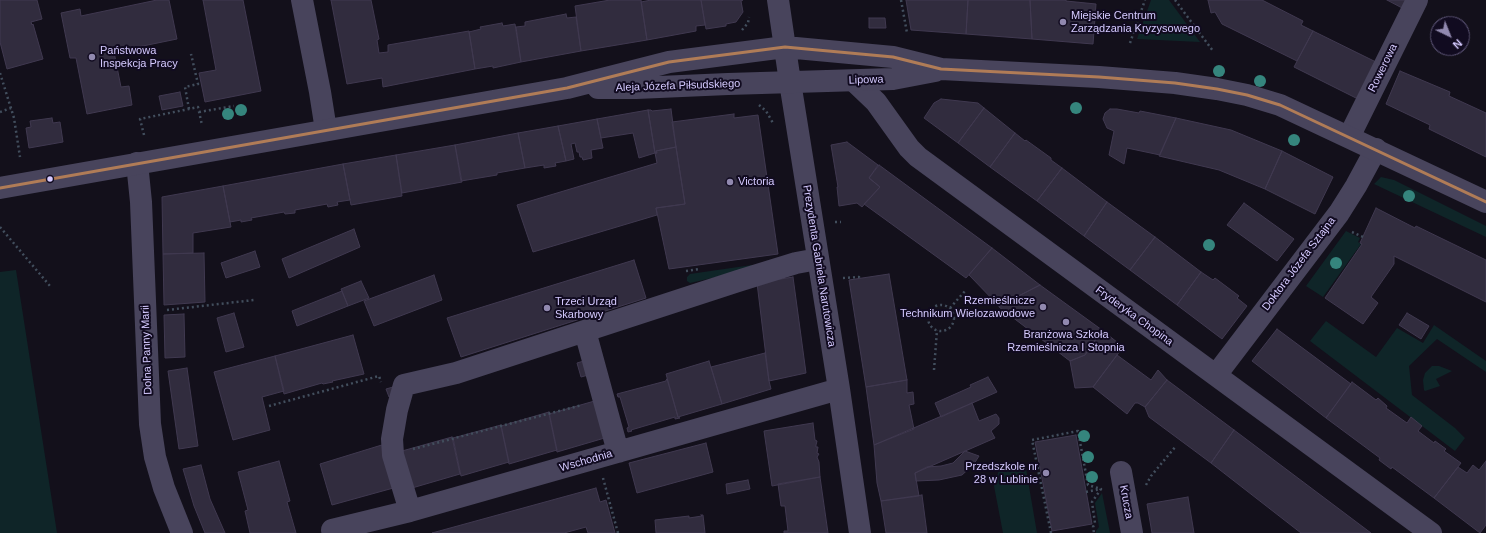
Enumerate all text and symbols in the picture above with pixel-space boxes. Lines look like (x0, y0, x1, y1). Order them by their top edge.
place label: Miejskie Centrum Zarządzania Kryzysowego (1071, 9, 1200, 35)
north arrow (1430, 16, 1470, 56)
marker: Miejskie Centrum Zarządzania Kryzysowego (1058, 17, 1068, 27)
text: N (1451, 37, 1465, 51)
street label: Rowerowa (1366, 42, 1400, 94)
place label: Państwowa Inspekcja Pracy (100, 44, 178, 70)
marker: Państwowa Inspekcja Pracy (87, 52, 97, 62)
street label: Lipowa (848, 73, 884, 87)
street label: Aleja Józefa Piłsudskiego (615, 77, 741, 95)
unlabelled marker (45, 174, 55, 184)
place label: Victoria (738, 175, 774, 189)
marker: Victoria (725, 177, 735, 187)
street label: Prezydenta Gabriela Narutowicza (800, 184, 838, 348)
street label: Doktora Józefa Sztajna (1260, 215, 1338, 313)
street label: Fryderyka Chopina (1093, 283, 1175, 349)
place label: Rzemieślnicze Technikum Wielozawodowe (900, 294, 1035, 320)
place label: Trzeci Urząd Skarbowy (555, 295, 617, 321)
marker: Rzemieślnicze Technikum Wielozawodowe (1038, 302, 1048, 312)
marker: Trzeci Urząd Skarbowy (542, 303, 552, 313)
street label: Dolna Panny Marii (139, 305, 155, 395)
marker: Branżowa Szkoła Rzemieślnicza I Stopnia (1061, 317, 1071, 327)
place label: Branżowa Szkoła Rzemieślnicza I Stopnia (1007, 328, 1125, 354)
street label: Wschodnia (558, 447, 614, 475)
place label: Przedszkole nr 28 w Lublinie (965, 460, 1038, 486)
marker: Przedszkole nr 28 w Lublinie (1041, 468, 1051, 478)
street label: Krucza (1117, 484, 1135, 520)

